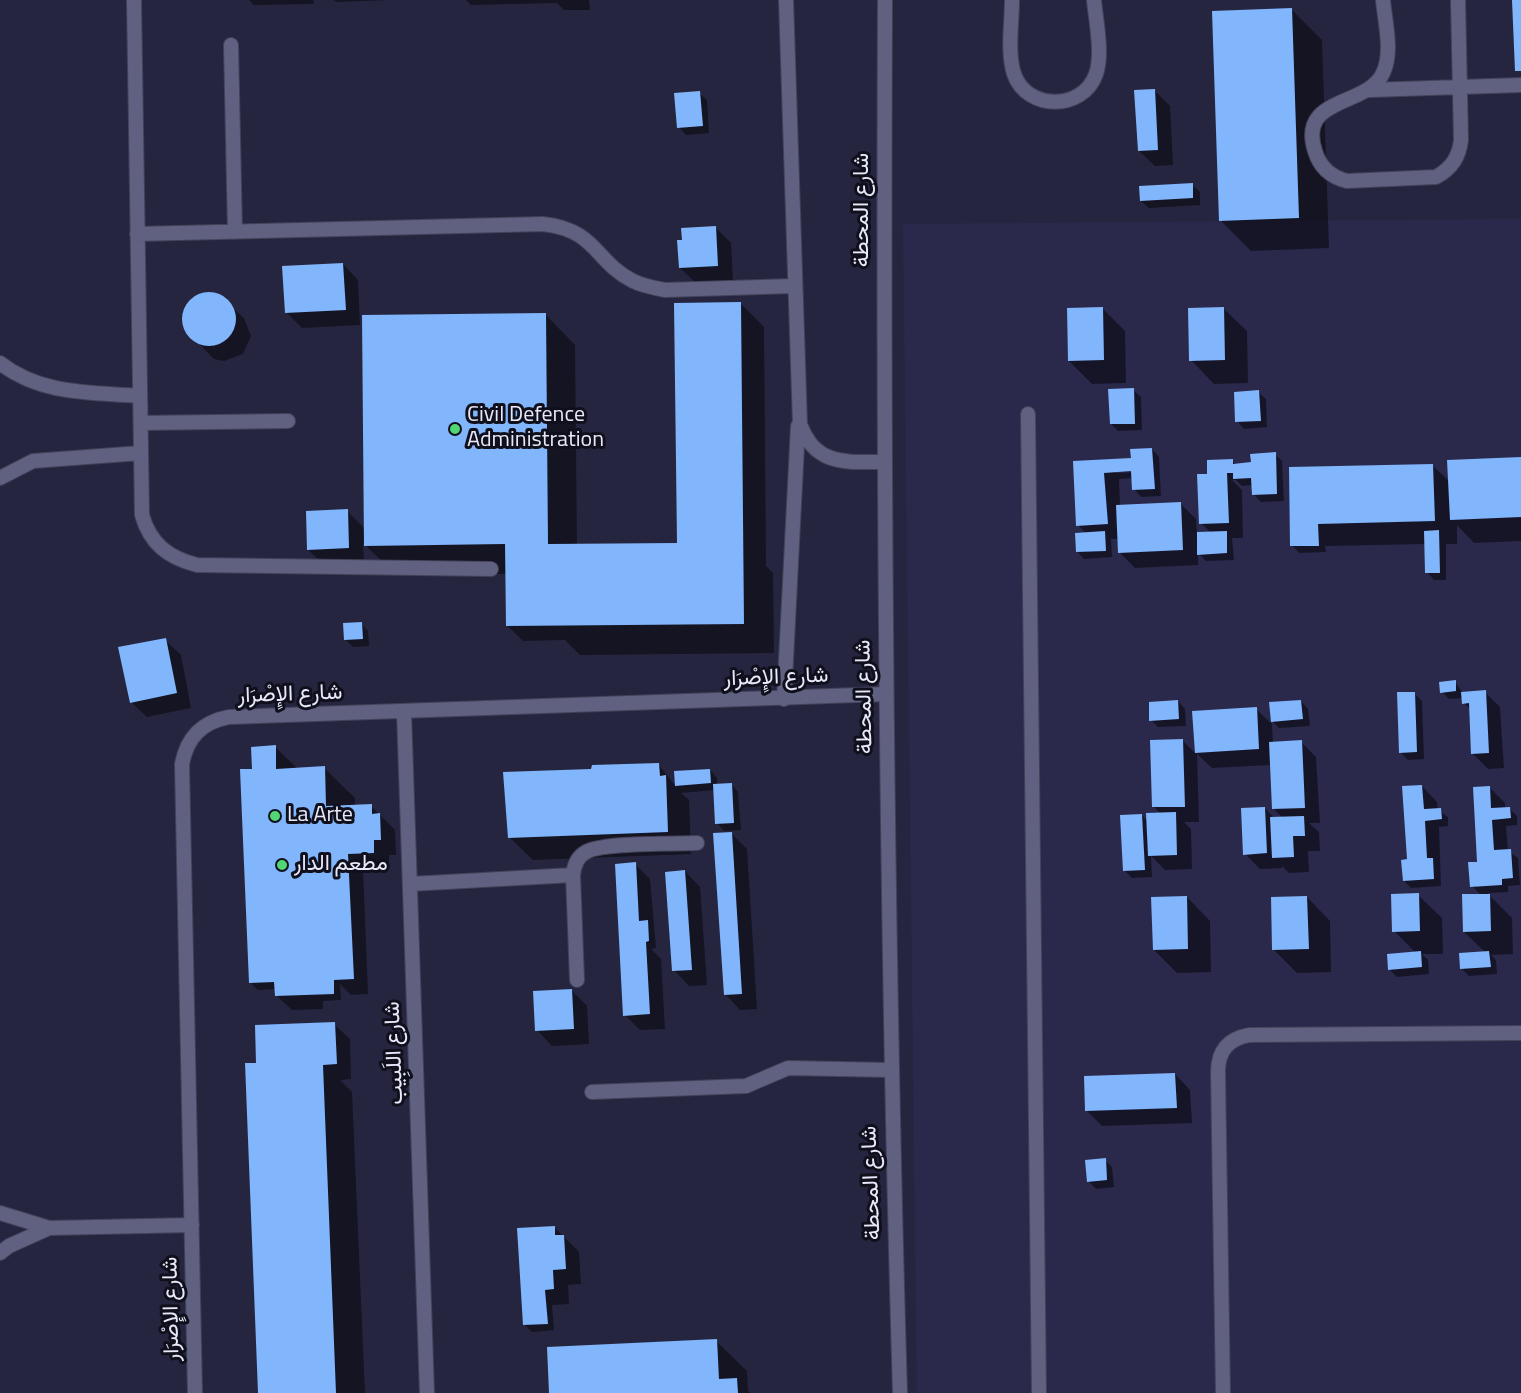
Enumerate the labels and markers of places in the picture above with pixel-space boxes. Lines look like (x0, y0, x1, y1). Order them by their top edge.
place label: Civil Defence Administration (467, 403, 604, 454)
marker: Civil Defence Administration (448, 422, 462, 436)
place label: La Arte (287, 803, 353, 829)
marker: La Arte (268, 809, 282, 823)
place label: مطعم الدار (294, 852, 388, 878)
marker: مطعم الدار (275, 858, 289, 872)

